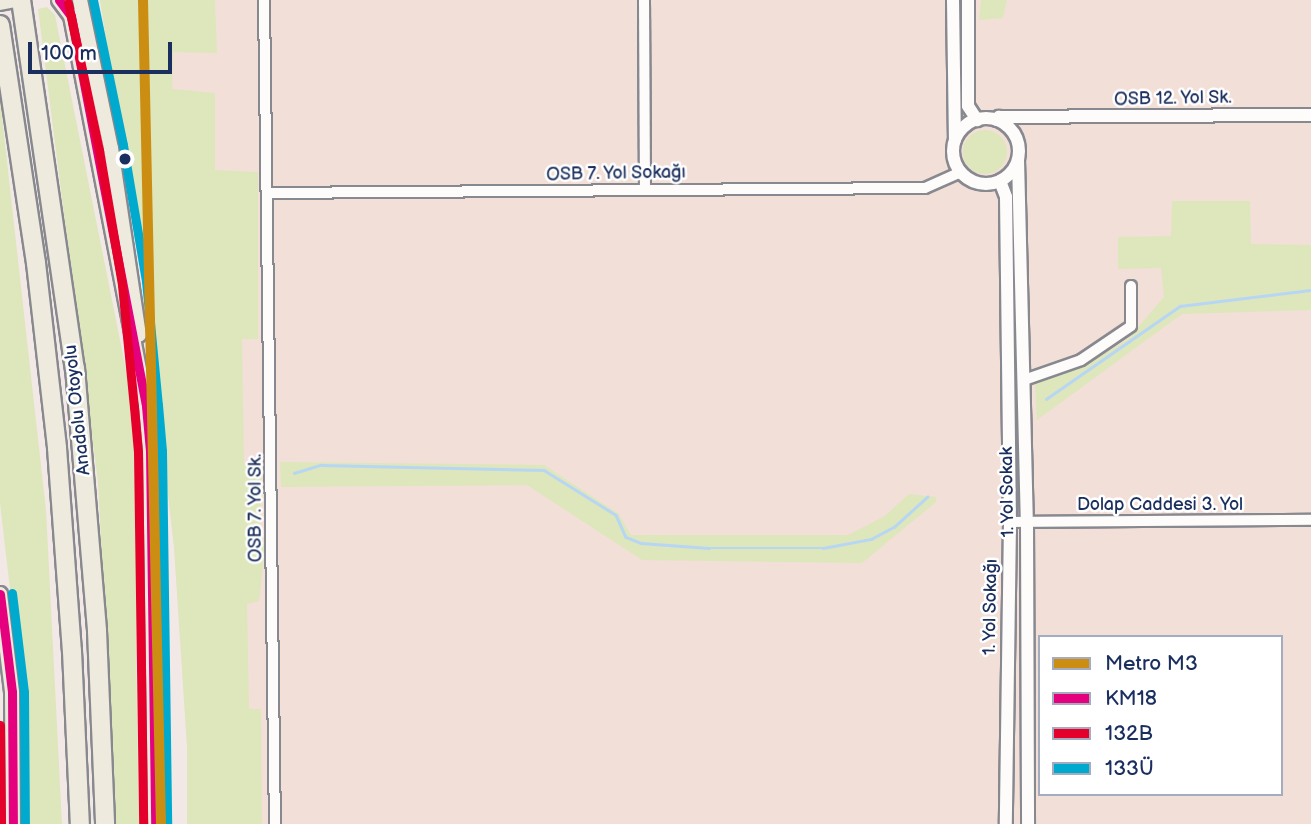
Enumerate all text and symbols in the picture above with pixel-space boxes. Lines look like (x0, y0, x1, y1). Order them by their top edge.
scale bar (32, 28, 175, 72)
text: 100 m (41, 41, 97, 66)
street label: OSB 12. Yol Sk. (1113, 87, 1233, 111)
unlabelled marker (118, 152, 132, 166)
street label: OSB 7. Yol Sokağı (545, 162, 687, 186)
street label: Anadolu Otoyolu (60, 344, 96, 476)
street label: 1. Yol Sokak (996, 446, 1020, 538)
street label: OSB 7. Yol Sk. (245, 453, 267, 563)
street label: Dolap Caddesi 3. Yol (1076, 494, 1244, 516)
street label: 1. Yol Sokağı (979, 558, 1003, 656)
legend (1038, 635, 1283, 796)
text: Metro M3 (1105, 651, 1198, 676)
text: KM18 (1105, 686, 1157, 711)
text: 132B (1105, 721, 1153, 746)
text: 133Ü (1105, 756, 1154, 781)

